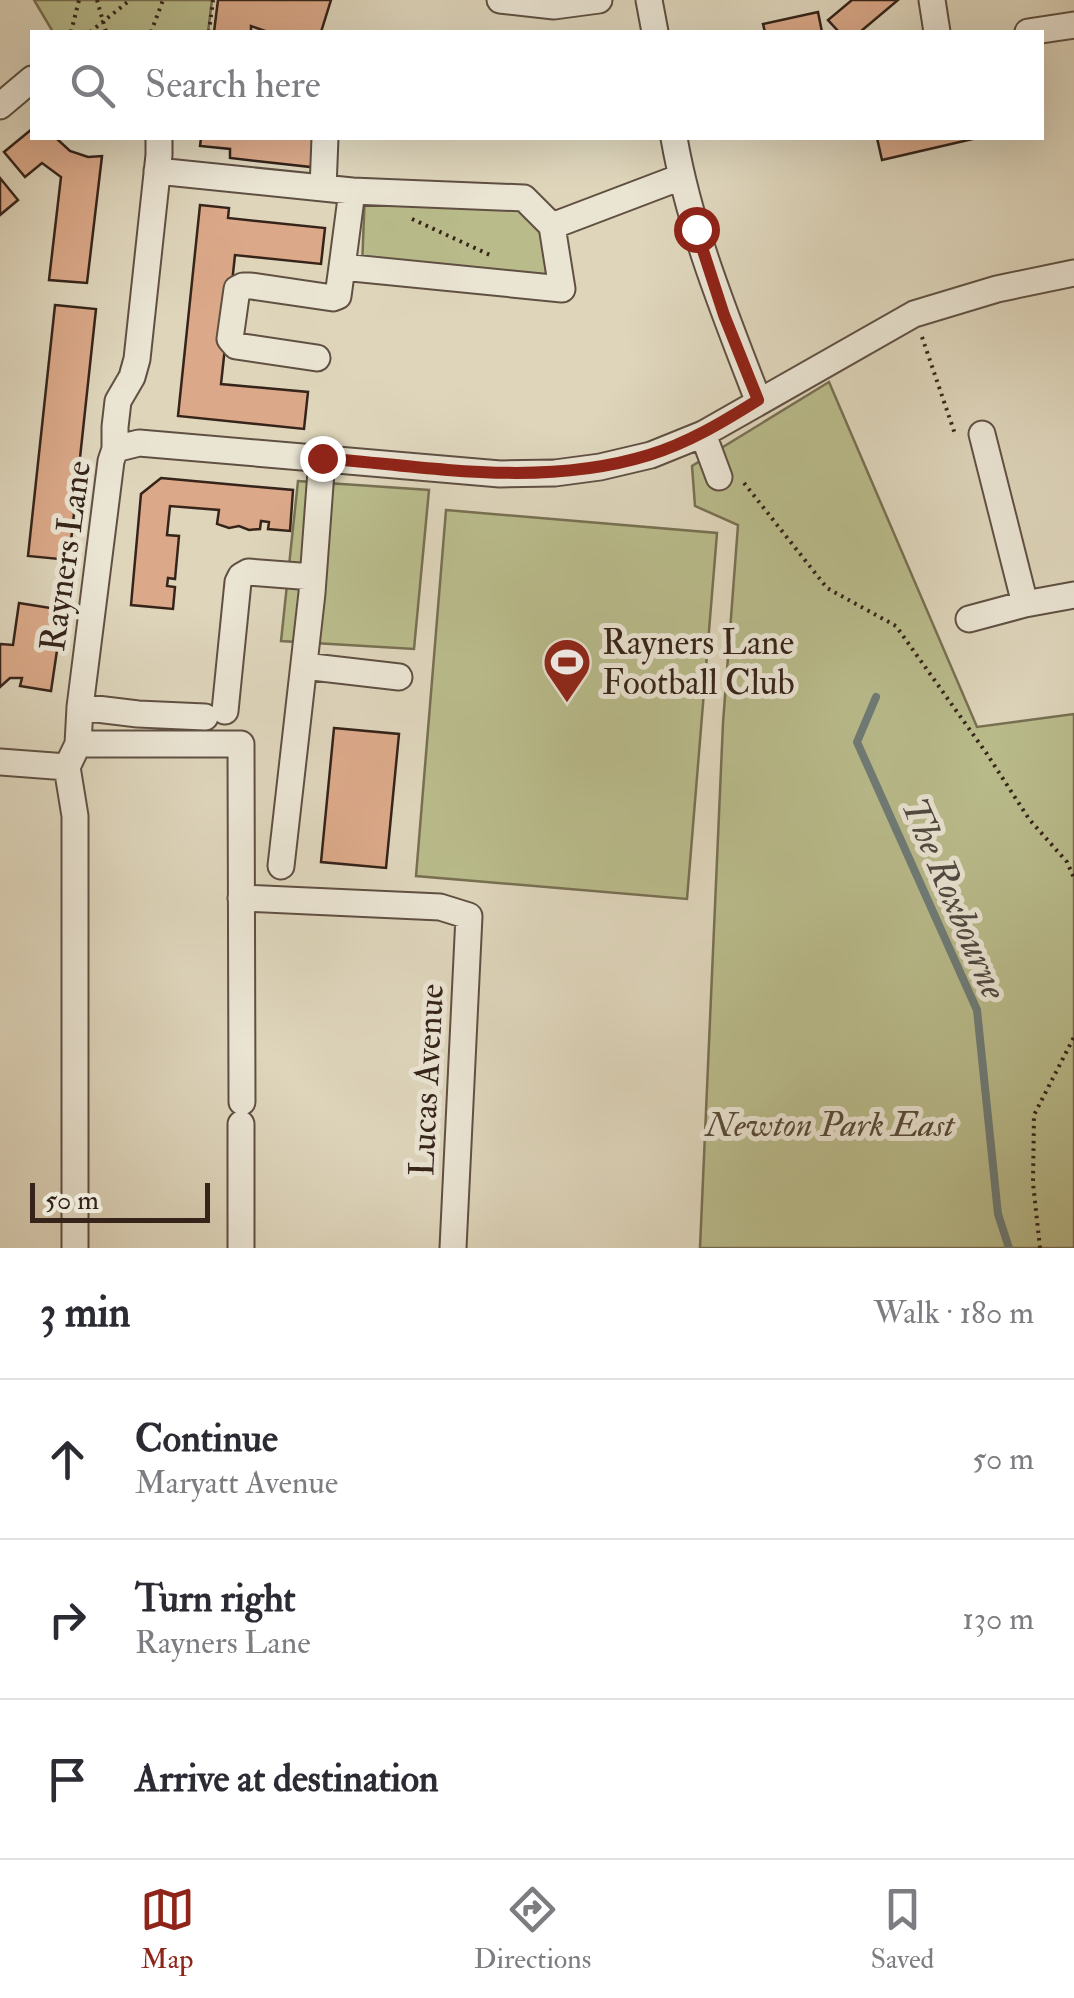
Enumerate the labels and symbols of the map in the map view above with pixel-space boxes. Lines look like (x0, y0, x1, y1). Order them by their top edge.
route start (674, 207, 720, 253)
route end (300, 436, 346, 482)
street label: Rayners Lane (31, 458, 101, 654)
place label: Rayners Lane Football Club (602, 621, 795, 705)
sports icon: Rayners Lane Football Club (541, 636, 593, 704)
water label: The Roxbourne (890, 790, 1018, 1007)
street label: Lucas Avenue (400, 983, 454, 1177)
park label: Newton Park East (704, 1103, 956, 1147)
scale bar (30, 1178, 210, 1222)

